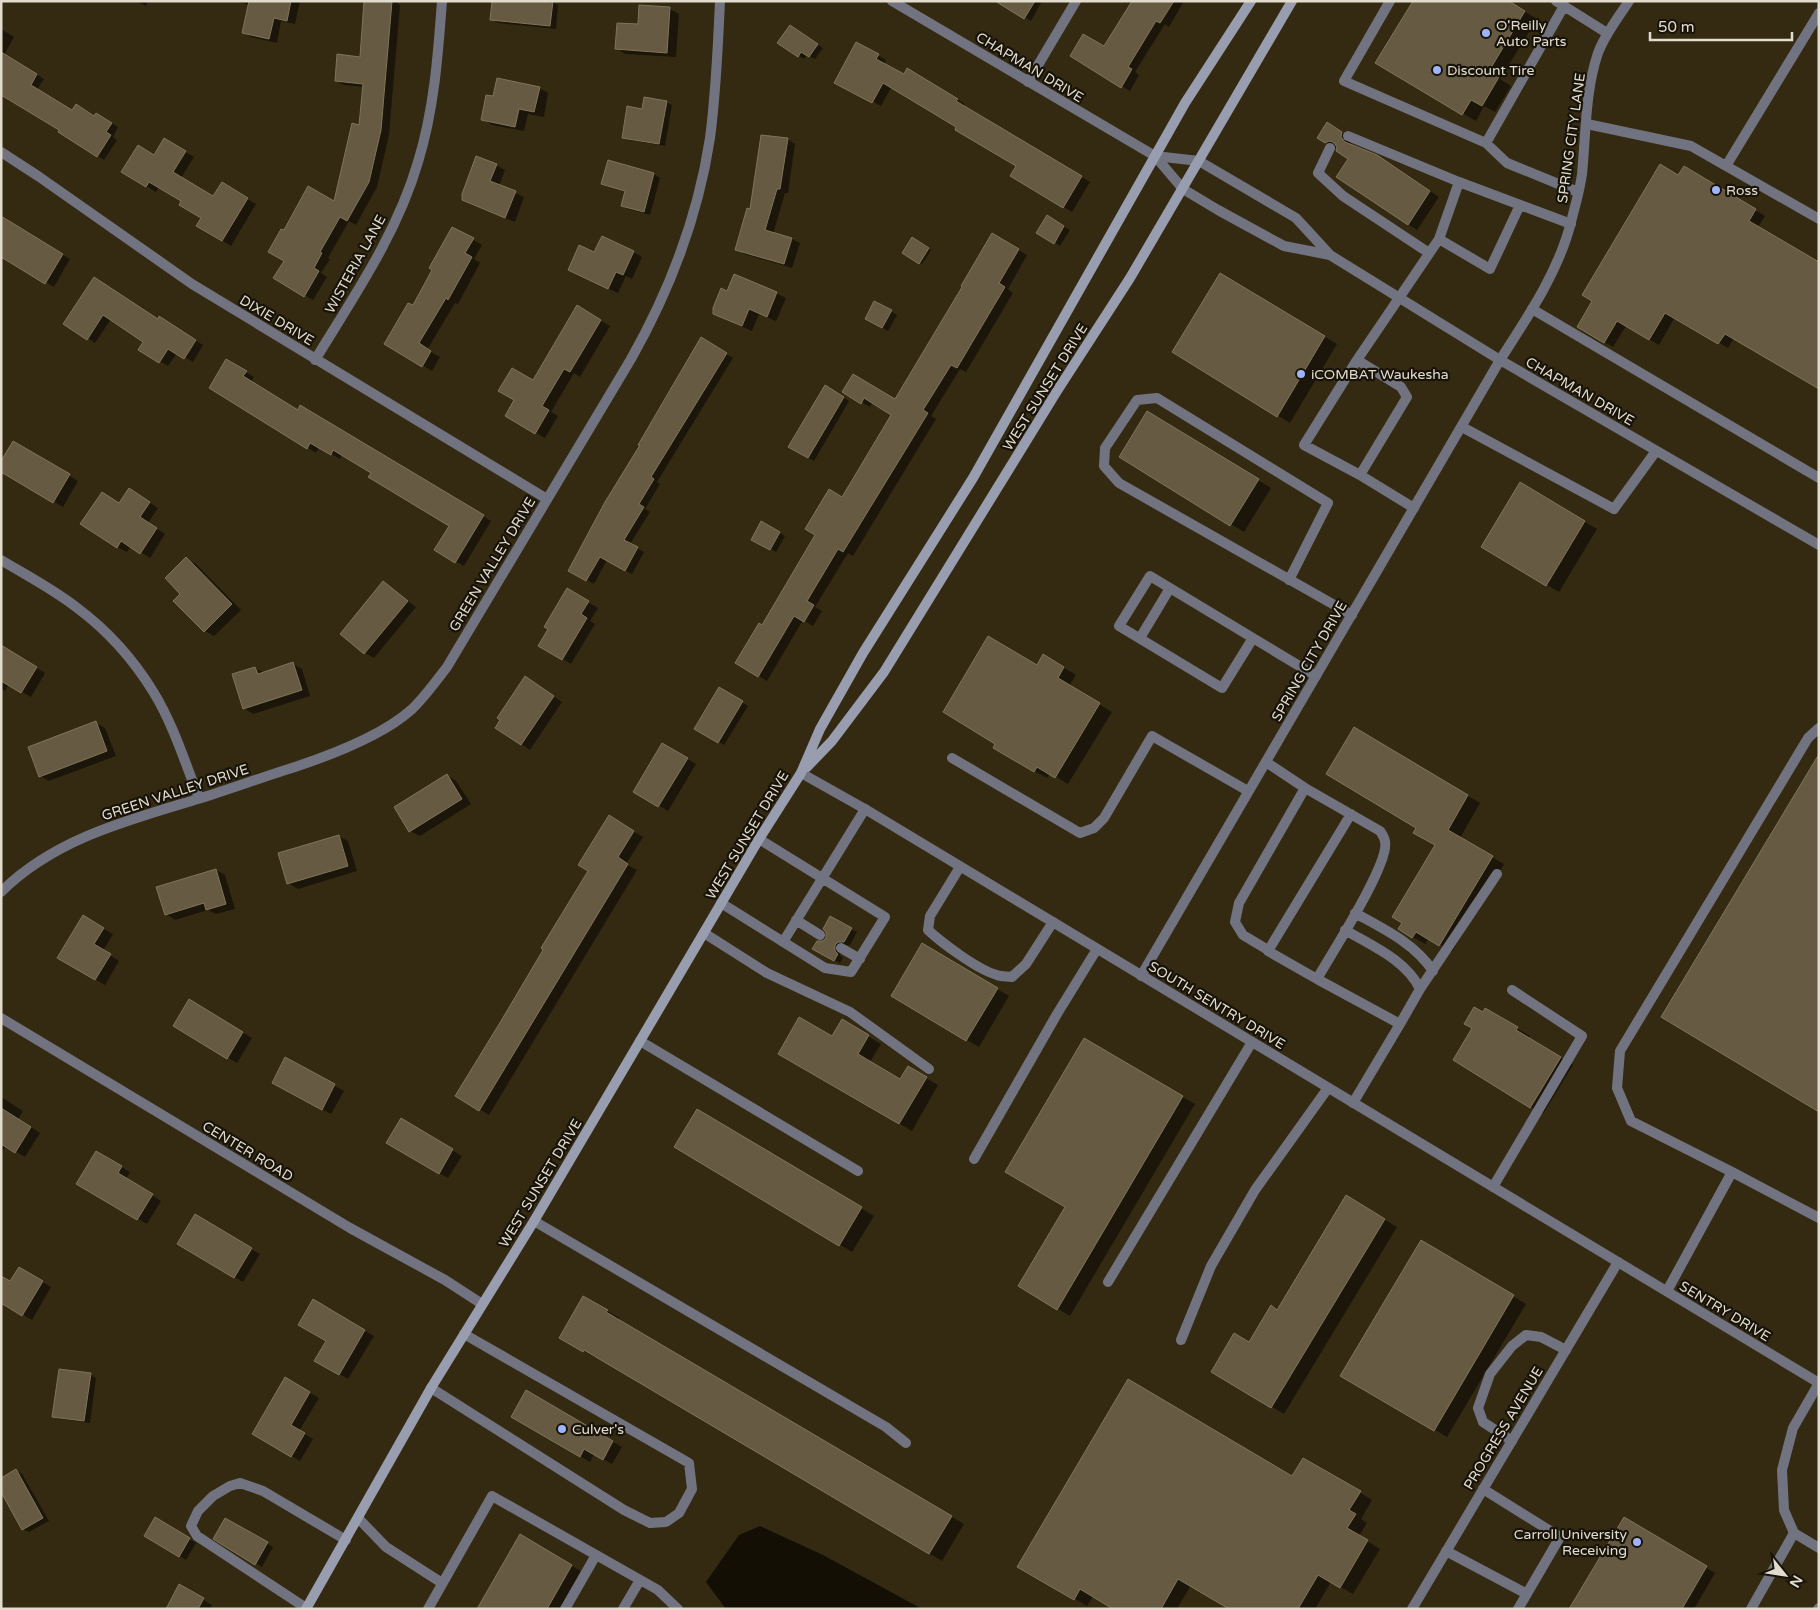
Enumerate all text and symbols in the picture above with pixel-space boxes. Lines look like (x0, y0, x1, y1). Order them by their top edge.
scale bar (1650, 10, 1792, 42)
place label: O'Reilly Auto Parts (1496, 17, 1567, 50)
text: 50 m (1658, 18, 1695, 36)
marker: O'Reilly Auto Parts (1480, 27, 1492, 39)
street label: CHAPMAN DRIVE (973, 29, 1087, 106)
place label: Discount Tire (1447, 62, 1534, 79)
marker: Discount Tire (1431, 64, 1443, 76)
street label: SPRING CITY LANE (1554, 72, 1589, 204)
place label: Ross (1726, 182, 1758, 199)
marker: Ross (1710, 184, 1722, 196)
street label: WISTERIA LANE (321, 212, 390, 317)
street label: DIXIE DRIVE (237, 292, 317, 349)
street label: WEST SUNSET DRIVE (999, 321, 1092, 454)
street label: CHAPMAN DRIVE (1523, 354, 1637, 429)
place label: iCOMBAT Waukesha (1311, 366, 1449, 383)
marker: iCOMBAT Waukesha (1295, 368, 1307, 380)
street label: GREEN VALLEY DRIVE (446, 494, 539, 634)
street label: SPRING CITY DRIVE (1268, 598, 1351, 724)
street label: GREEN VALLEY DRIVE (99, 761, 251, 824)
street label: WEST SUNSET DRIVE (702, 768, 793, 903)
street label: SOUTH SENTRY DRIVE (1145, 958, 1288, 1053)
street label: WEST SUNSET DRIVE (495, 1116, 586, 1251)
street label: CENTER ROAD (199, 1118, 296, 1185)
street label: SENTRY DRIVE (1676, 1278, 1773, 1345)
street label: PROGRESS AVENUE (1460, 1364, 1547, 1493)
place label: Culver's (572, 1421, 624, 1438)
marker: Culver's (556, 1423, 568, 1435)
place label: Carroll University Receiving (1514, 1526, 1627, 1559)
marker: Carroll University Receiving (1631, 1536, 1643, 1548)
north arrow (1760, 1550, 1810, 1600)
text: N (1786, 1572, 1806, 1590)

